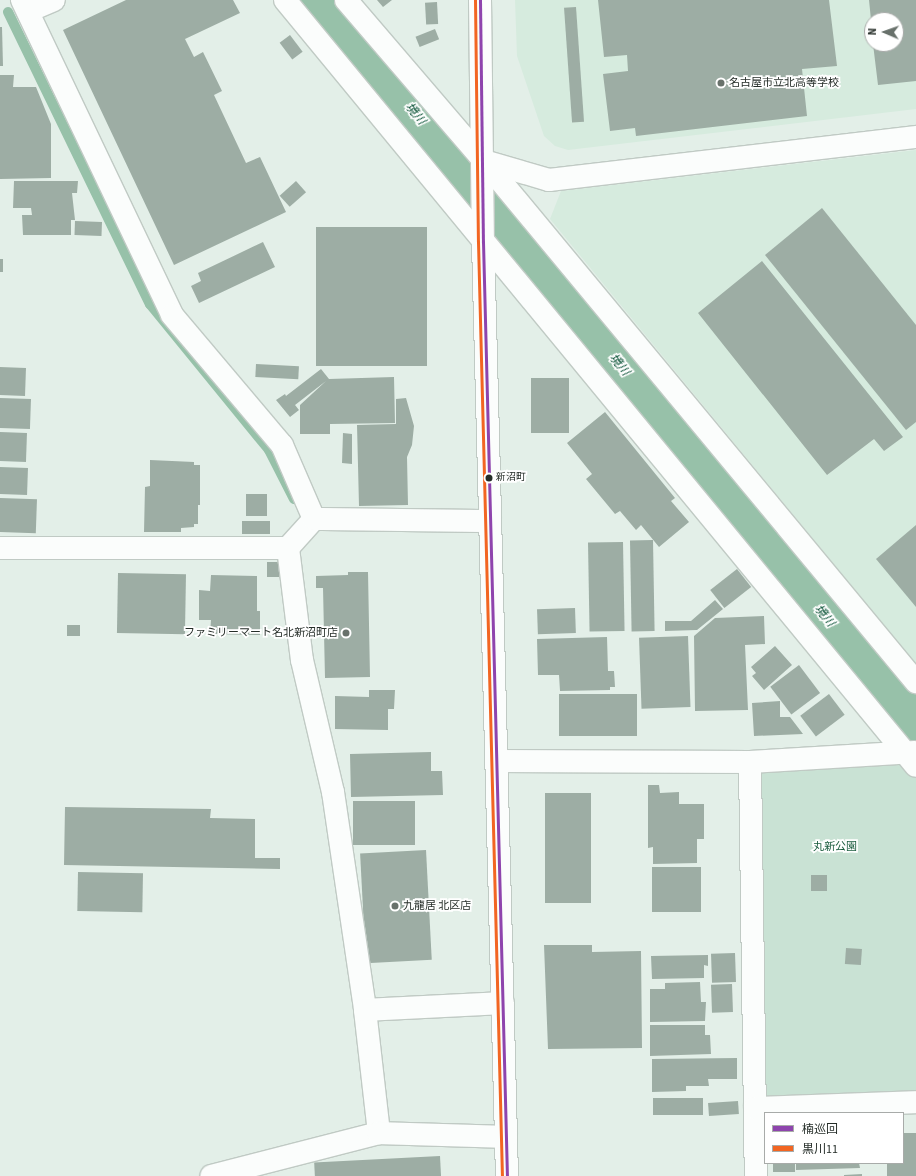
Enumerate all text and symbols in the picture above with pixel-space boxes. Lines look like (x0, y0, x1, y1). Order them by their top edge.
north arrow (864, 12, 904, 52)
text: N (865, 28, 880, 36)
place label: 名古屋市立北高等学校 (729, 76, 839, 90)
marker: 名古屋市立北高等学校 (716, 78, 726, 88)
water label: 境川 (402, 100, 428, 128)
water label: 境川 (606, 351, 632, 379)
place label: 新沼町 (496, 472, 526, 484)
marker: 新沼町 (484, 473, 494, 483)
water label: 境川 (811, 602, 837, 630)
place label: ファミリーマート名北新沼町店 (184, 626, 338, 640)
marker: ファミリーマート名北新沼町店 (341, 628, 351, 638)
park label: 丸新公園 (813, 840, 857, 854)
place label: 九龍居 北区店 (403, 899, 471, 913)
marker: 九龍居 北区店 (390, 901, 400, 911)
legend (764, 1112, 904, 1164)
text: 楠巡回 (802, 1121, 838, 1138)
text: 黒川11 (802, 1141, 838, 1158)

